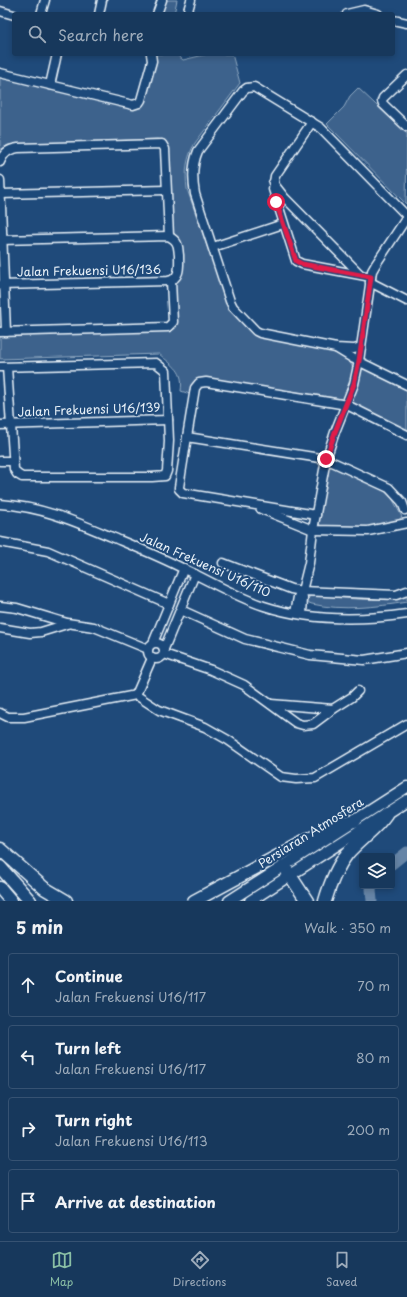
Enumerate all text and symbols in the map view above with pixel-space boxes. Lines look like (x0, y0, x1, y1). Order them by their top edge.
search box (12, 12, 395, 56)
icon: search (26, 23, 48, 45)
text: Search here (58, 23, 144, 46)
route start (267, 193, 285, 211)
street label: Jalan Frekuensi U16/136 (17, 260, 161, 280)
street label: Jalan Frekuensi U16/139 (17, 398, 161, 420)
route end (317, 450, 335, 468)
street label: Jalan Frekuensi U16/110 (137, 527, 274, 601)
street label: Persiaran Atmosfera (254, 792, 367, 872)
map controls (359, 853, 395, 889)
button: layers (359, 853, 395, 889)
text: 5 min (16, 914, 63, 940)
text: Walk · 350 m (304, 918, 391, 937)
text: Continue (55, 964, 123, 987)
icon: ahead (17, 974, 39, 996)
text: 70 m (357, 976, 390, 995)
text: Jalan Frekuensi U16/117 (55, 987, 206, 1006)
text: Turn left (55, 1036, 121, 1059)
icon: left (17, 1046, 39, 1068)
text: 80 m (356, 1048, 390, 1067)
text: Jalan Frekuensi U16/117 (55, 1059, 206, 1078)
text: Turn right (55, 1108, 132, 1131)
icon: right (17, 1118, 39, 1140)
text: 200 m (347, 1120, 390, 1139)
text: Jalan Frekuensi U16/113 (55, 1131, 208, 1150)
icon: arrive (17, 1190, 39, 1212)
text: Arrive at destination (55, 1190, 216, 1213)
tab: Map (50, 1249, 73, 1290)
tab: Directions (173, 1249, 226, 1290)
tab: Saved (326, 1249, 357, 1290)

